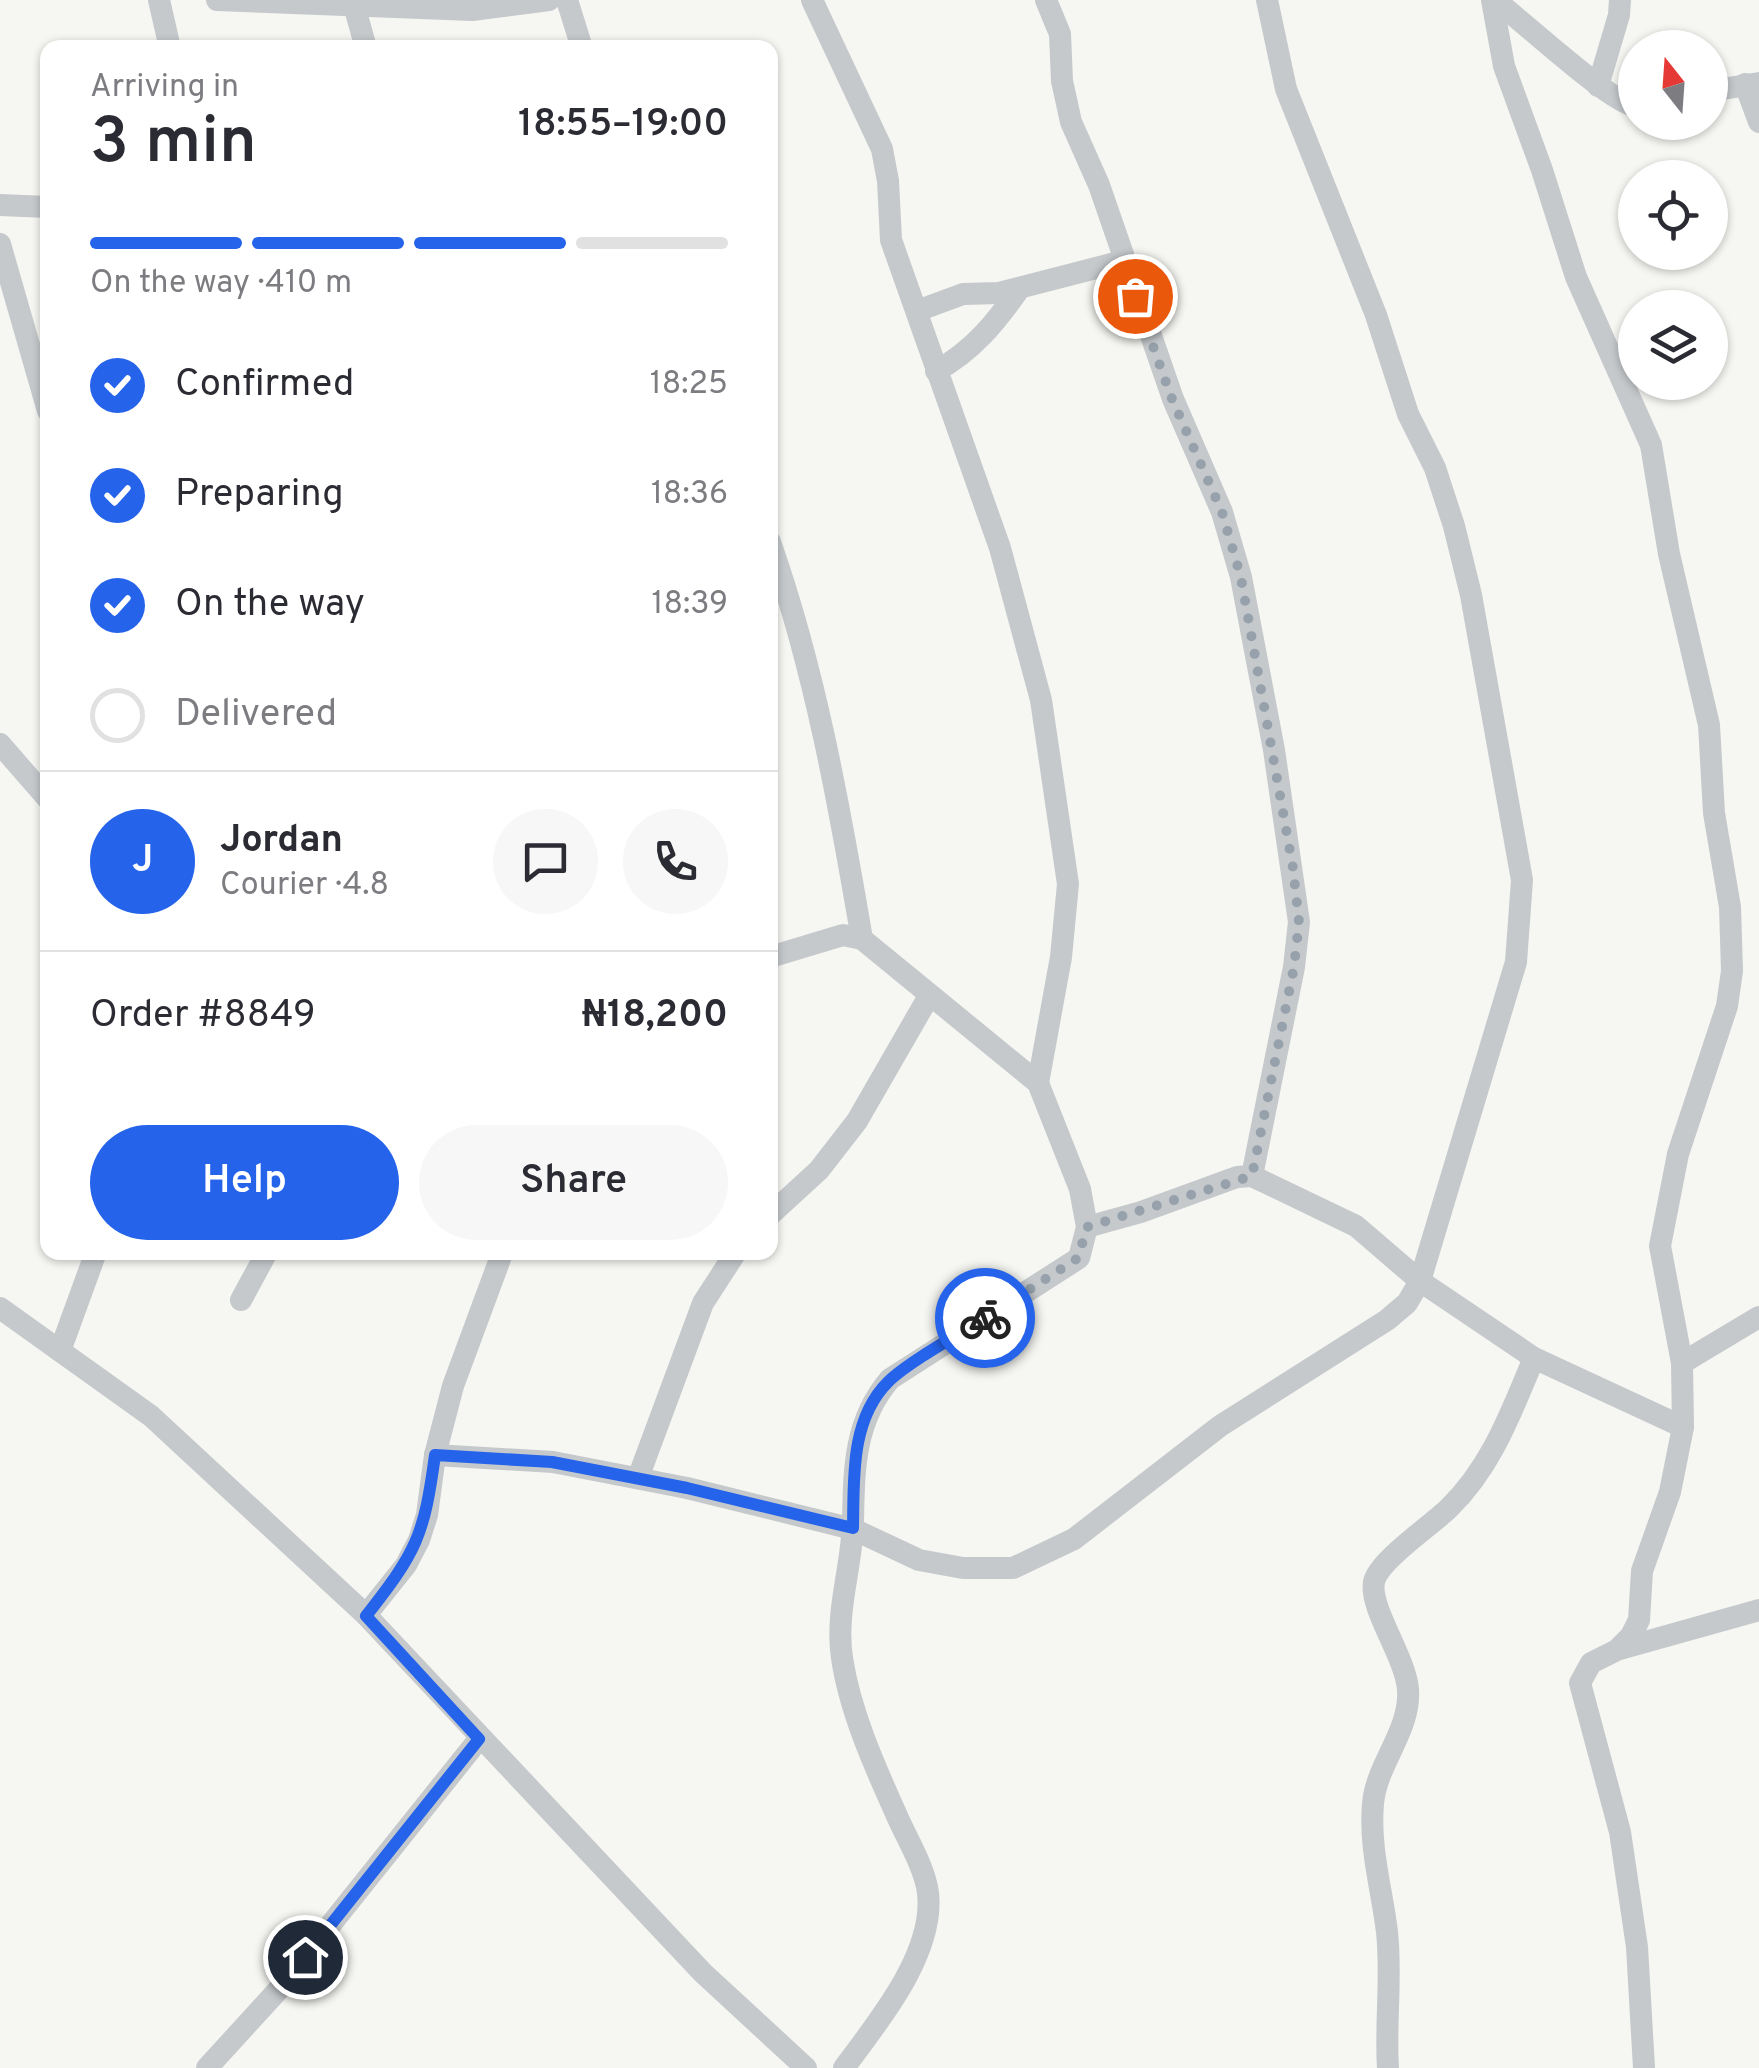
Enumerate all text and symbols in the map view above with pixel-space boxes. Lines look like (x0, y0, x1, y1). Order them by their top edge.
north arrow (1618, 30, 1728, 140)
map controls (1618, 30, 1728, 400)
text: Arriving in (90, 68, 239, 108)
text: 18:55–19:00 (518, 101, 728, 150)
text: 3 min (90, 104, 257, 186)
button: locate (1618, 160, 1728, 270)
pin (1093, 254, 1178, 339)
text: On the way · 410 m (90, 264, 352, 304)
icon: bag (1108, 269, 1163, 324)
button: layers (1618, 290, 1728, 400)
icon: check (90, 358, 145, 413)
text: Confirmed (175, 361, 354, 410)
text: 18:25 (650, 365, 728, 405)
icon: check (90, 468, 145, 523)
text: Preparing (175, 471, 344, 520)
text: 18:36 (651, 475, 728, 515)
icon: check (90, 578, 145, 633)
text: On the way (175, 581, 365, 630)
text: 18:39 (652, 585, 728, 625)
text: Delivered (175, 691, 337, 740)
button: chat (493, 809, 598, 914)
button: phone (623, 809, 728, 914)
text: Jordan (220, 817, 343, 866)
text: J (132, 837, 153, 886)
text: Courier · 4.8 (220, 866, 389, 906)
text: Order #8849 (90, 992, 316, 1041)
text: ₦18,200 (582, 992, 728, 1041)
button: Help (90, 1125, 399, 1240)
button: Share (419, 1125, 728, 1240)
courier (935, 1268, 1035, 1368)
icon: bike (958, 1291, 1013, 1346)
pin (263, 1915, 348, 2000)
icon: home (278, 1930, 333, 1985)

